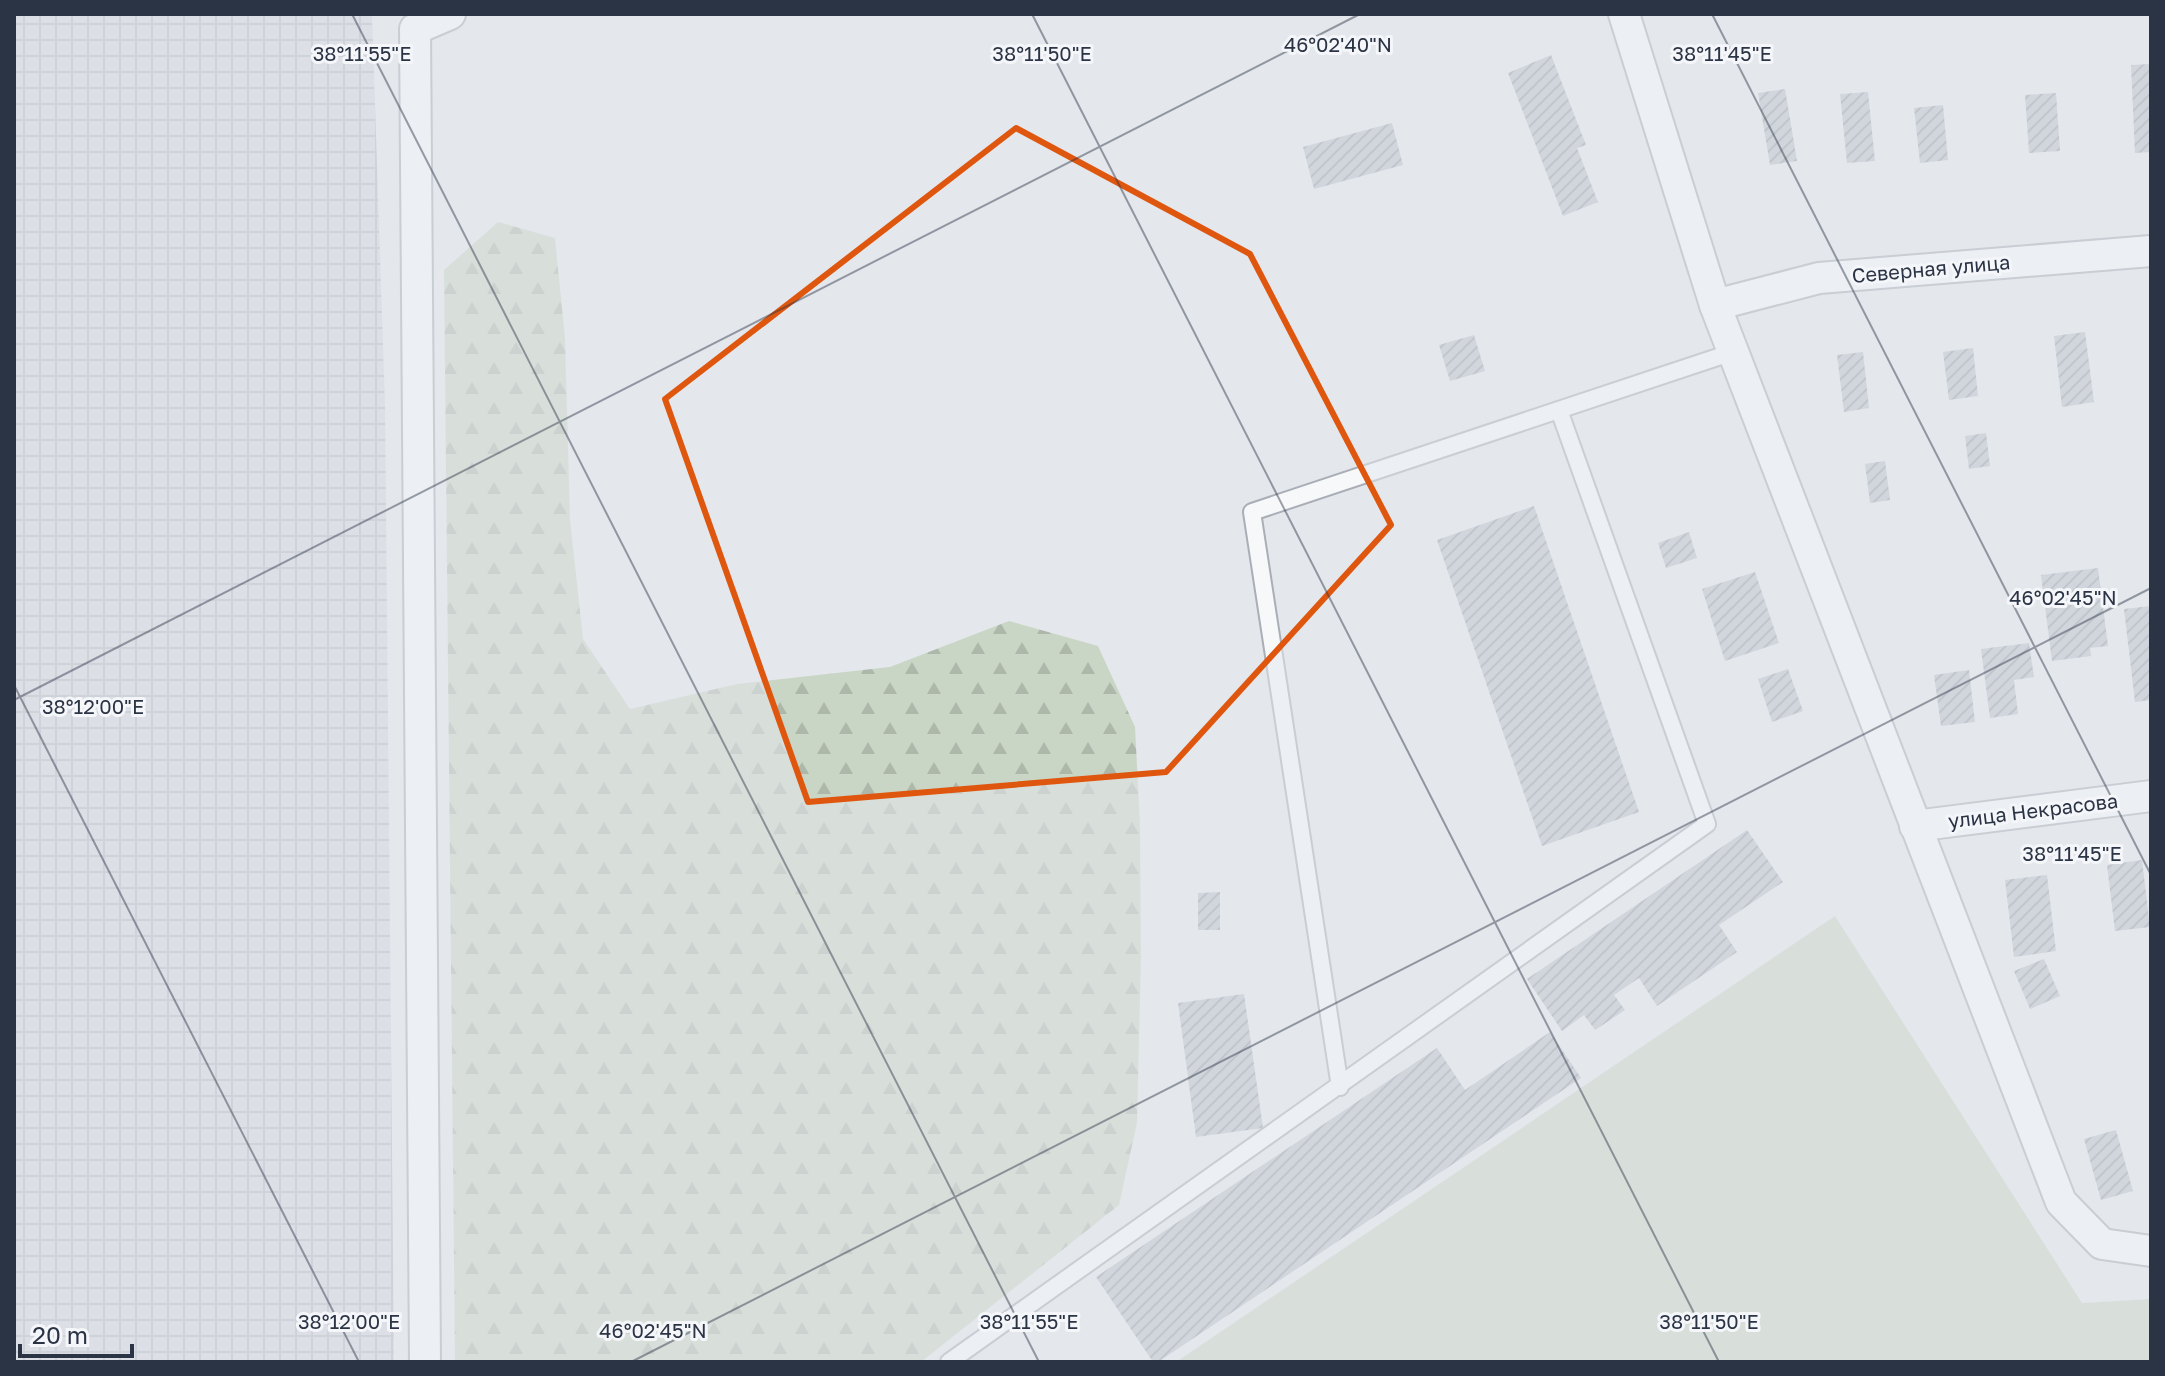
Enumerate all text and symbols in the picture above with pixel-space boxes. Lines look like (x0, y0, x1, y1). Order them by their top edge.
text: 46°02'40"N (1284, 32, 1392, 56)
text: 38°11'55"E (313, 41, 411, 65)
text: 38°11'50"E (992, 41, 1092, 65)
text: 38°11'45"E (1672, 41, 1772, 65)
street label: Северная улица (1851, 249, 2011, 287)
text: 46°02'45"N (2009, 585, 2117, 609)
text: 38°12'00"E (42, 694, 144, 718)
street label: улица Некрасова (1947, 788, 2119, 832)
text: 38°11'45"E (2022, 841, 2122, 865)
scale bar (20, 1308, 132, 1358)
text: 38°12'00"E (298, 1309, 400, 1333)
text: 38°11'55"E (980, 1309, 1078, 1333)
text: 38°11'50"E (1659, 1309, 1759, 1333)
text: 46°02'45"N (599, 1318, 707, 1342)
text: 20 m (32, 1320, 88, 1349)

